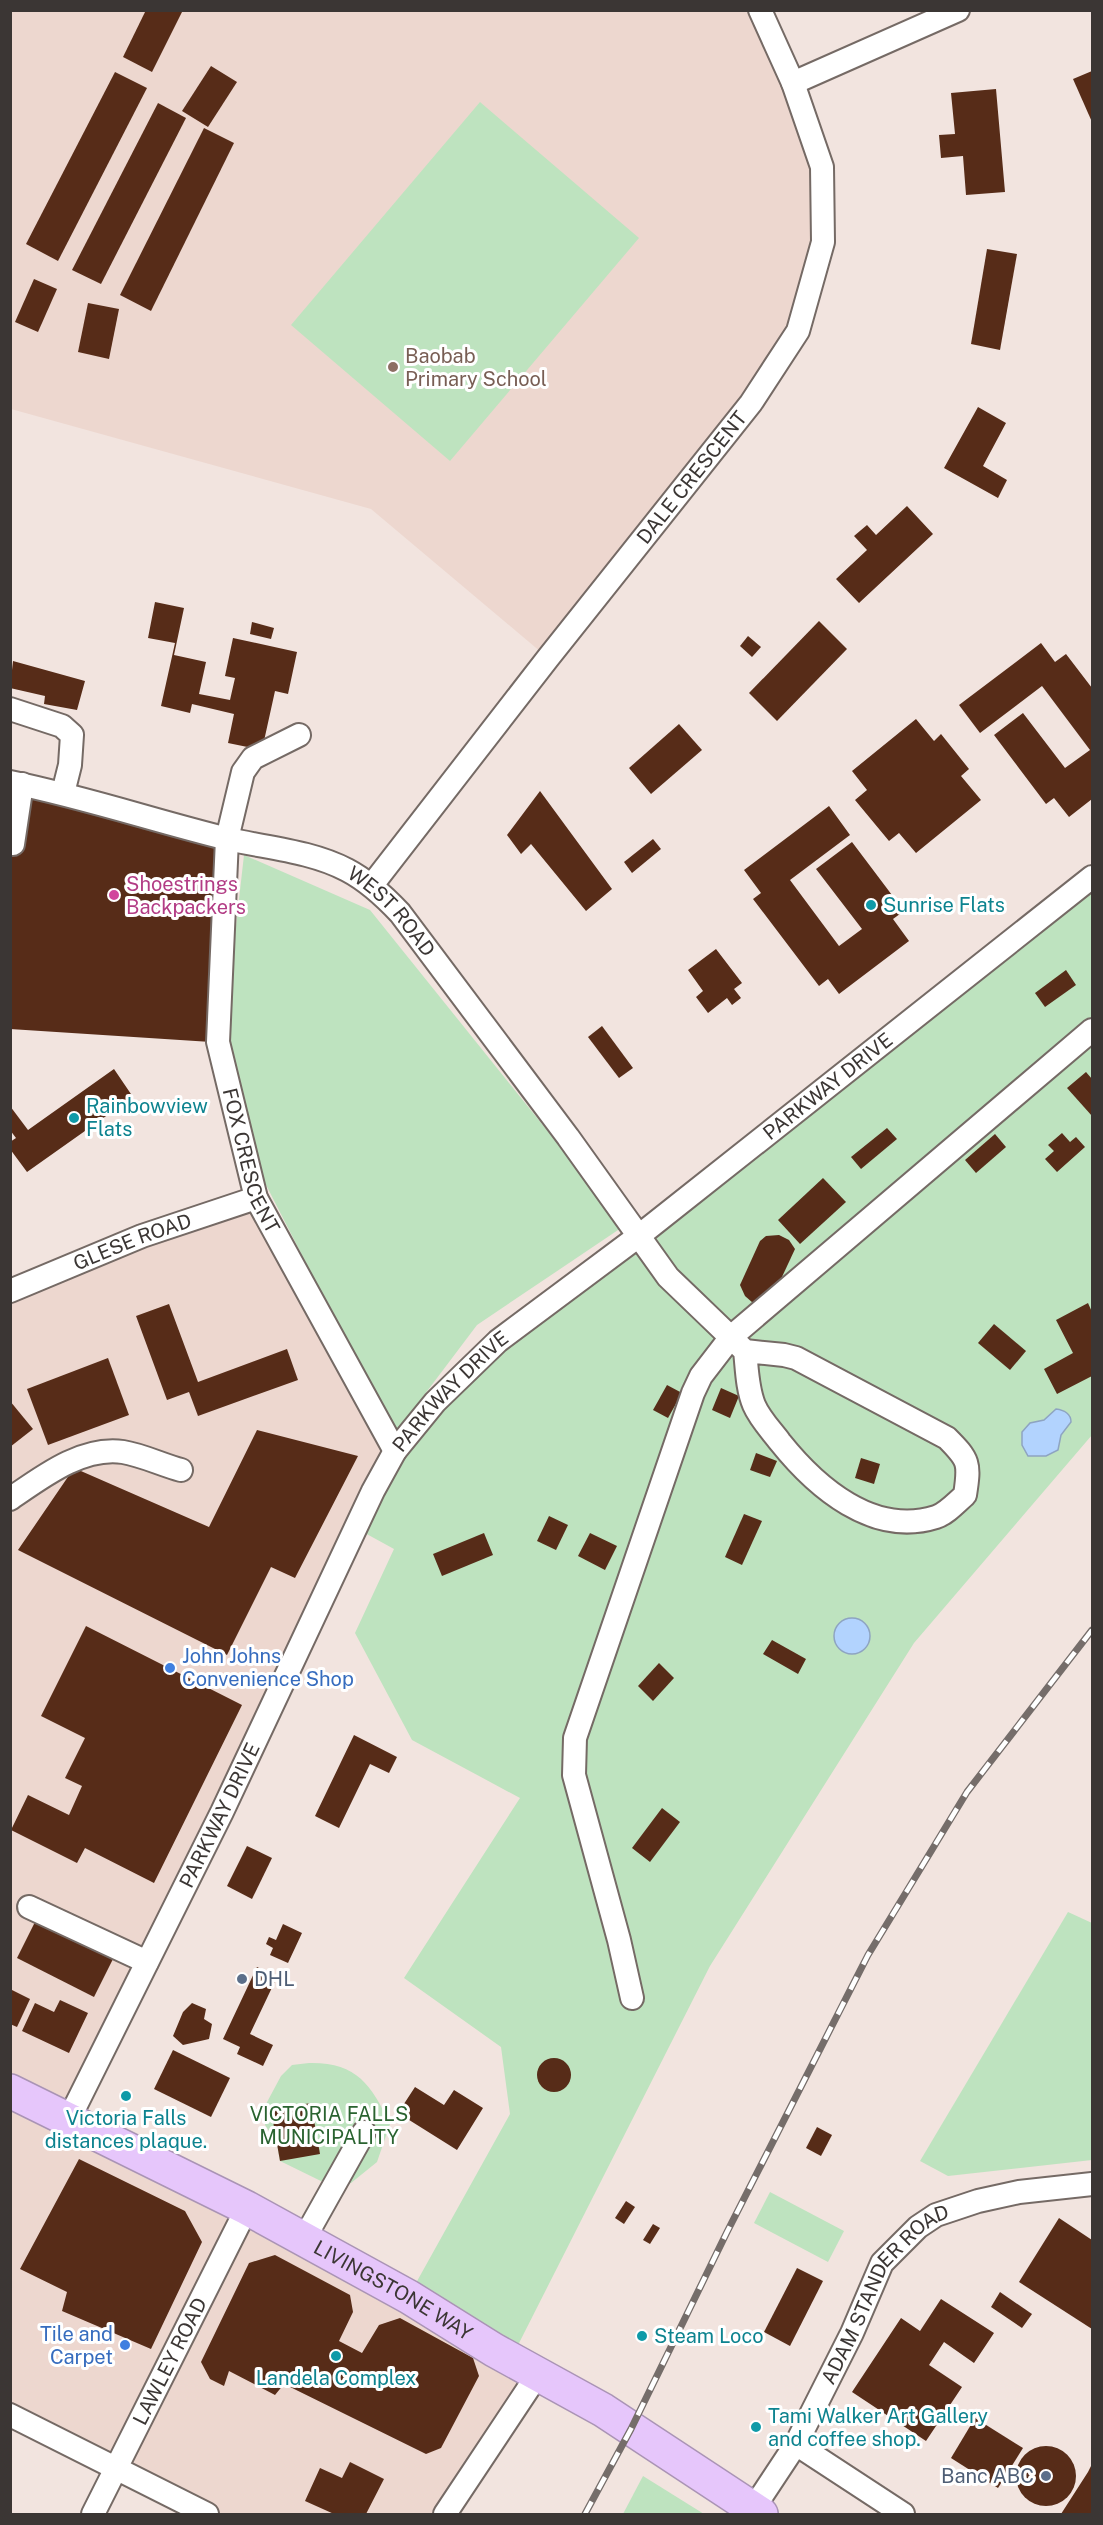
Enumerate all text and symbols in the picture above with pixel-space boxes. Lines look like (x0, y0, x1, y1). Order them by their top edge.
place label: Baobab Primary School (405, 344, 547, 391)
marker: Baobab Primary School (386, 360, 400, 374)
street label: DALE CRESCENT (632, 406, 752, 549)
street label: WEST ROAD (343, 861, 440, 961)
place label: Shoestrings Backpackers (126, 872, 246, 919)
marker: Shoestrings Backpackers (107, 888, 121, 902)
place label: Sunrise Flats (883, 893, 1005, 917)
marker: Sunrise Flats (864, 898, 878, 912)
street label: PARKWAY DRIVE (758, 1028, 897, 1145)
street label: FOX CRESCENT (218, 1085, 285, 1237)
place label: Rainbowview Flats (86, 1094, 208, 1141)
marker: Rainbowview Flats (67, 1111, 81, 1125)
street label: GLESE ROAD (70, 1208, 195, 1275)
street label: PARKWAY DRIVE (387, 1325, 513, 1457)
place label: John Johns Convenience Shop (182, 1644, 354, 1691)
marker: John Johns Convenience Shop (163, 1661, 177, 1675)
street label: PARKWAY DRIVE (174, 1739, 265, 1892)
place label: DHL (254, 1967, 295, 1991)
marker: DHL (235, 1972, 249, 1986)
marker: Victoria Falls distances plaque. (119, 2089, 133, 2103)
park label: VICTORIA FALLS MUNICIPALITY (250, 2102, 408, 2149)
place label: Victoria Falls distances plaque. (45, 2106, 207, 2153)
street label: ADAM STANDER ROAD (816, 2200, 952, 2388)
street label: LIVINGSTONE WAY (310, 2235, 477, 2346)
street label: LAWLEY ROAD (128, 2294, 212, 2429)
place label: Tile and Carpet (40, 2322, 113, 2369)
place label: Steam Loco (654, 2324, 764, 2348)
marker: Steam Loco (635, 2329, 649, 2343)
marker: Tile and Carpet (118, 2338, 132, 2352)
marker: Landela Complex (329, 2349, 343, 2363)
place label: Landela Complex (256, 2366, 416, 2390)
place label: Tami Walker Art Gallery and coffee shop. (768, 2404, 988, 2451)
marker: Tami Walker Art Gallery and coffee shop. (749, 2420, 763, 2434)
place label: Banc ABC (941, 2464, 1034, 2488)
marker: Banc ABC (1039, 2469, 1053, 2483)

